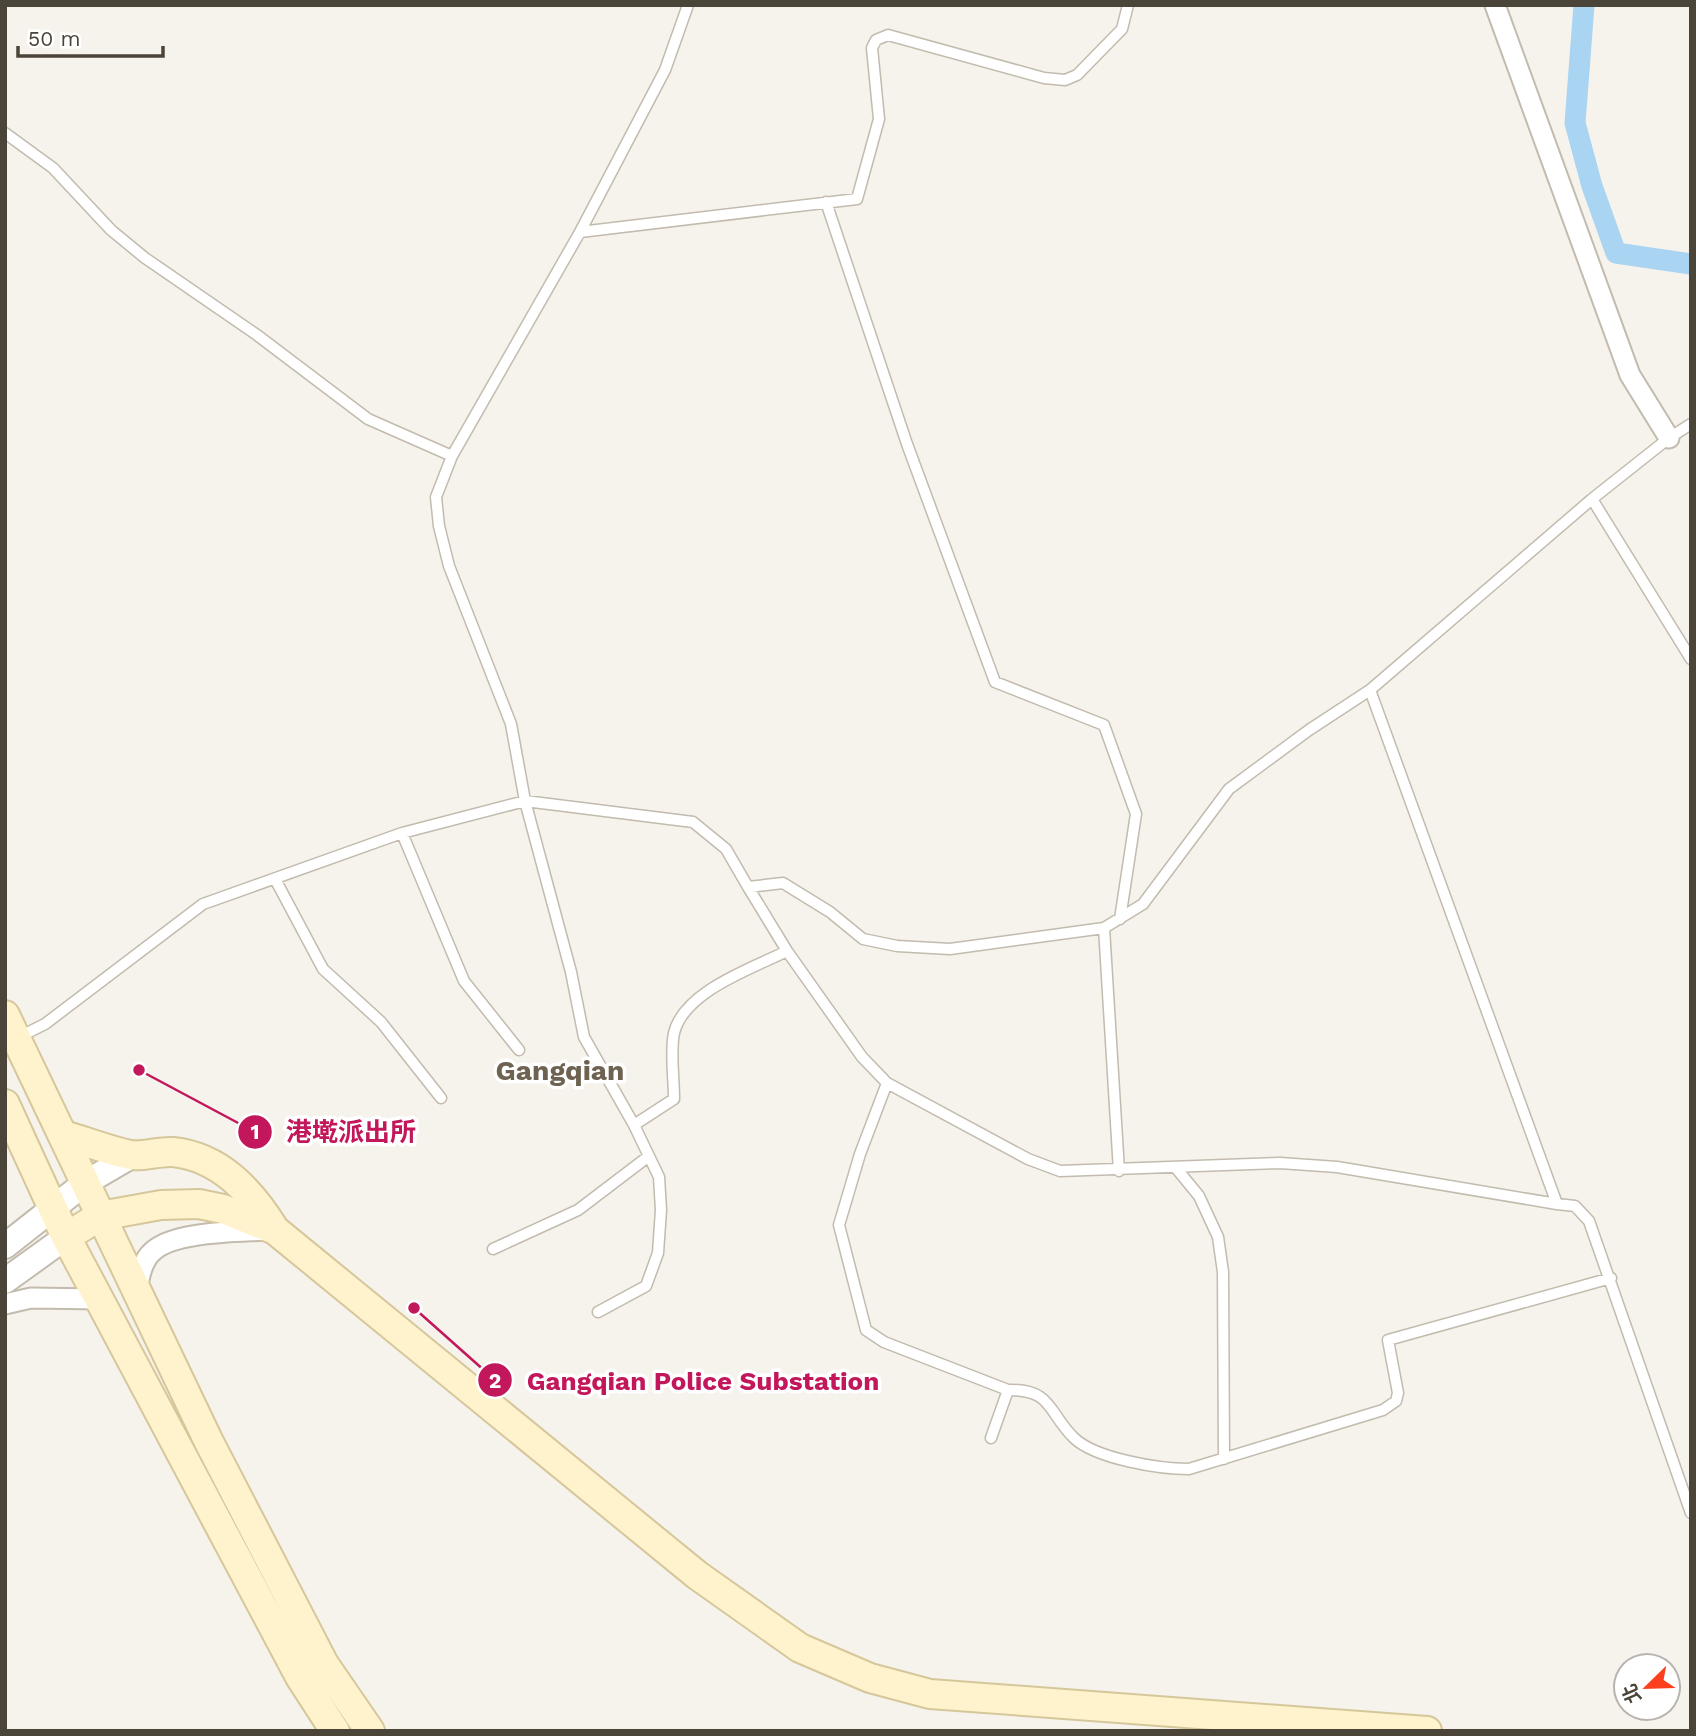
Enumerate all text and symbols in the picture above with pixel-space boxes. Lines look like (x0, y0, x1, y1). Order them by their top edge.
scale bar (18, 14, 163, 58)
text: 50 m (28, 26, 80, 51)
district label: Gangqian (496, 1054, 624, 1087)
callout: 港墘派出所 (237, 1109, 430, 1156)
text: 港墘派出所 (286, 1117, 416, 1147)
text: 1 (250, 1119, 260, 1144)
callout: Gangqian Police Substation (478, 1357, 893, 1404)
text: Gangqian Police Substation (527, 1366, 879, 1396)
text: 2 (489, 1368, 501, 1393)
north arrow (1612, 1652, 1682, 1722)
text: 北 (1618, 1680, 1646, 1707)

